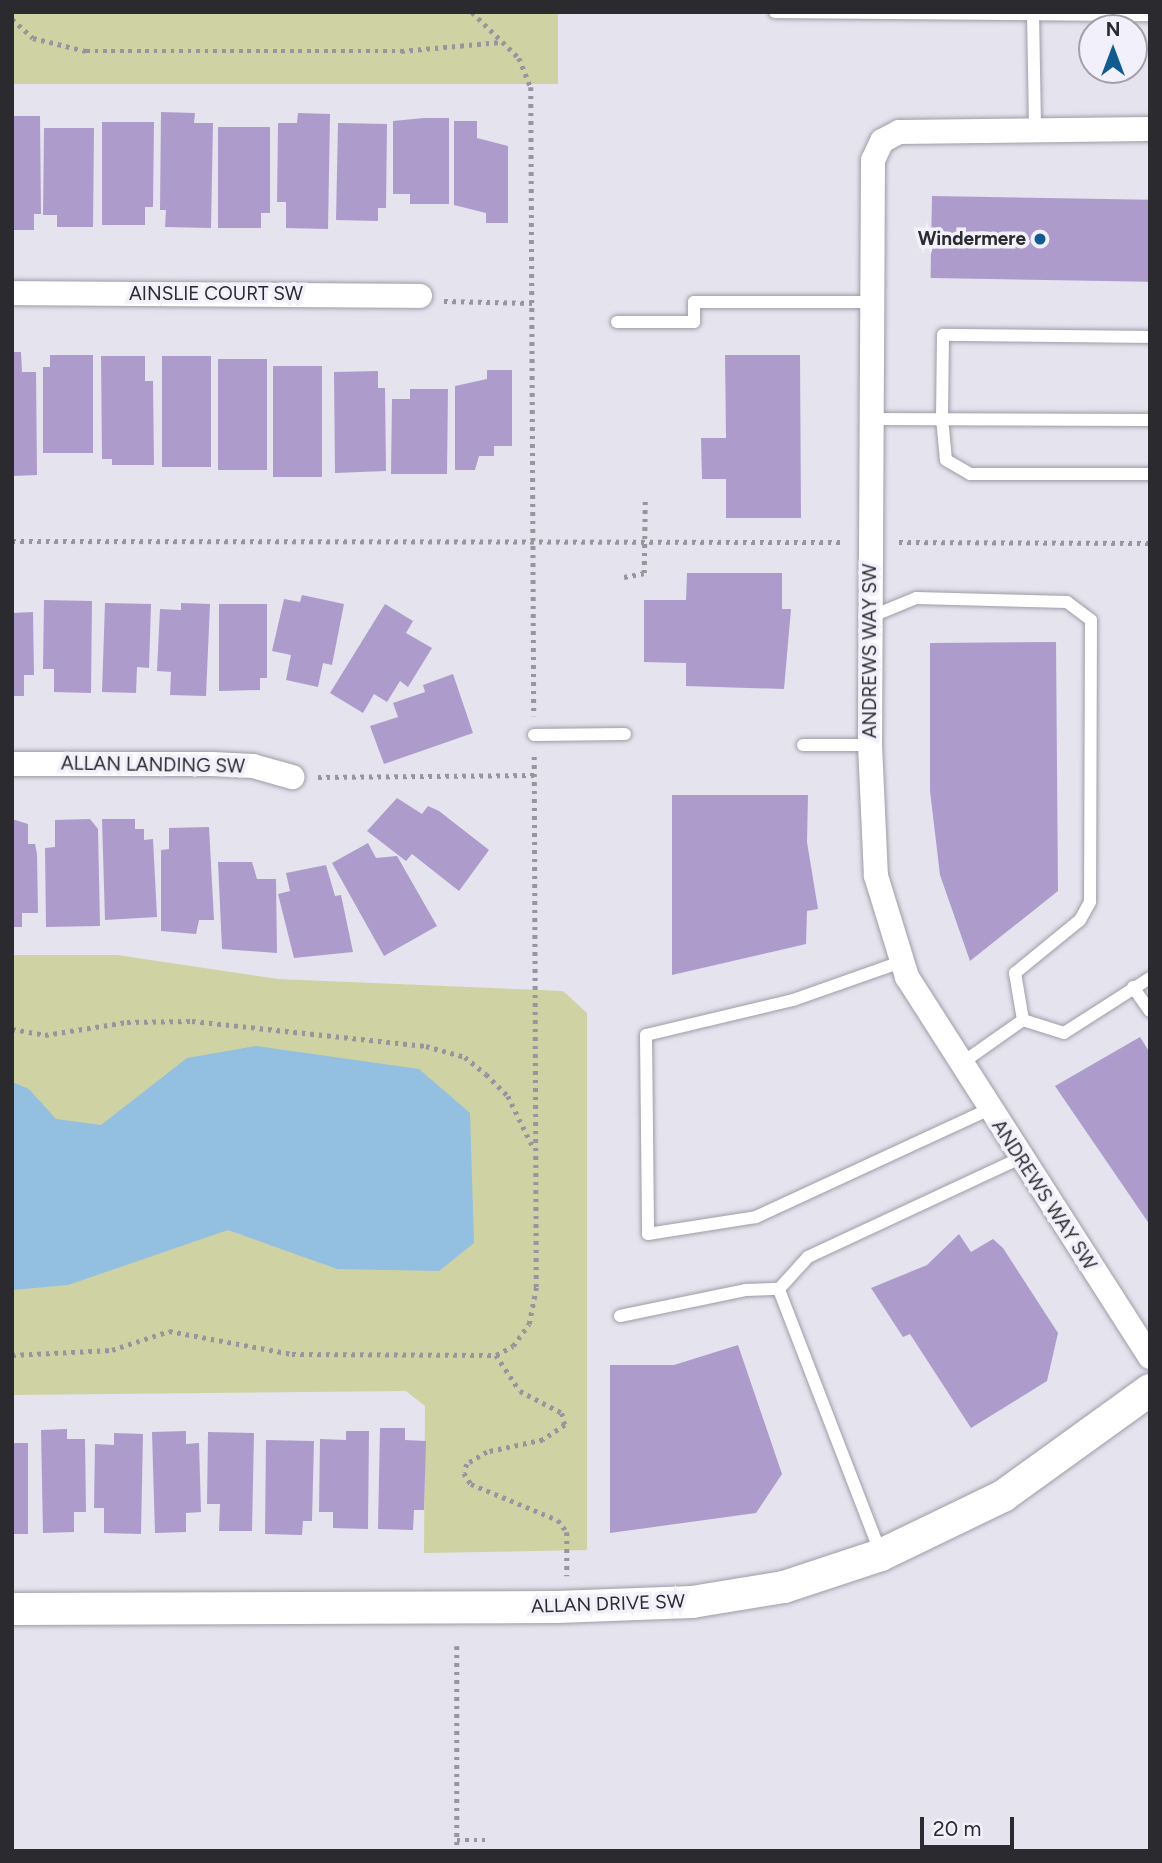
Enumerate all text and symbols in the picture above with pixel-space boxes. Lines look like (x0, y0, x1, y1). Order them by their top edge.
north arrow (1078, 14, 1148, 84)
text: N (1106, 18, 1120, 41)
place label: Windermere (918, 228, 1026, 250)
marker: Windermere (1032, 231, 1048, 247)
street label: AINSLIE COURT SW (129, 283, 303, 305)
street label: ANDREWS WAY SW (859, 564, 881, 738)
street label: ALLAN LANDING SW (61, 752, 245, 778)
street label: ANDREWS WAY SW (987, 1116, 1101, 1274)
street label: ALLAN DRIVE SW (531, 1590, 685, 1618)
scale bar (924, 1804, 1018, 1848)
text: 20 m (933, 1816, 981, 1841)

